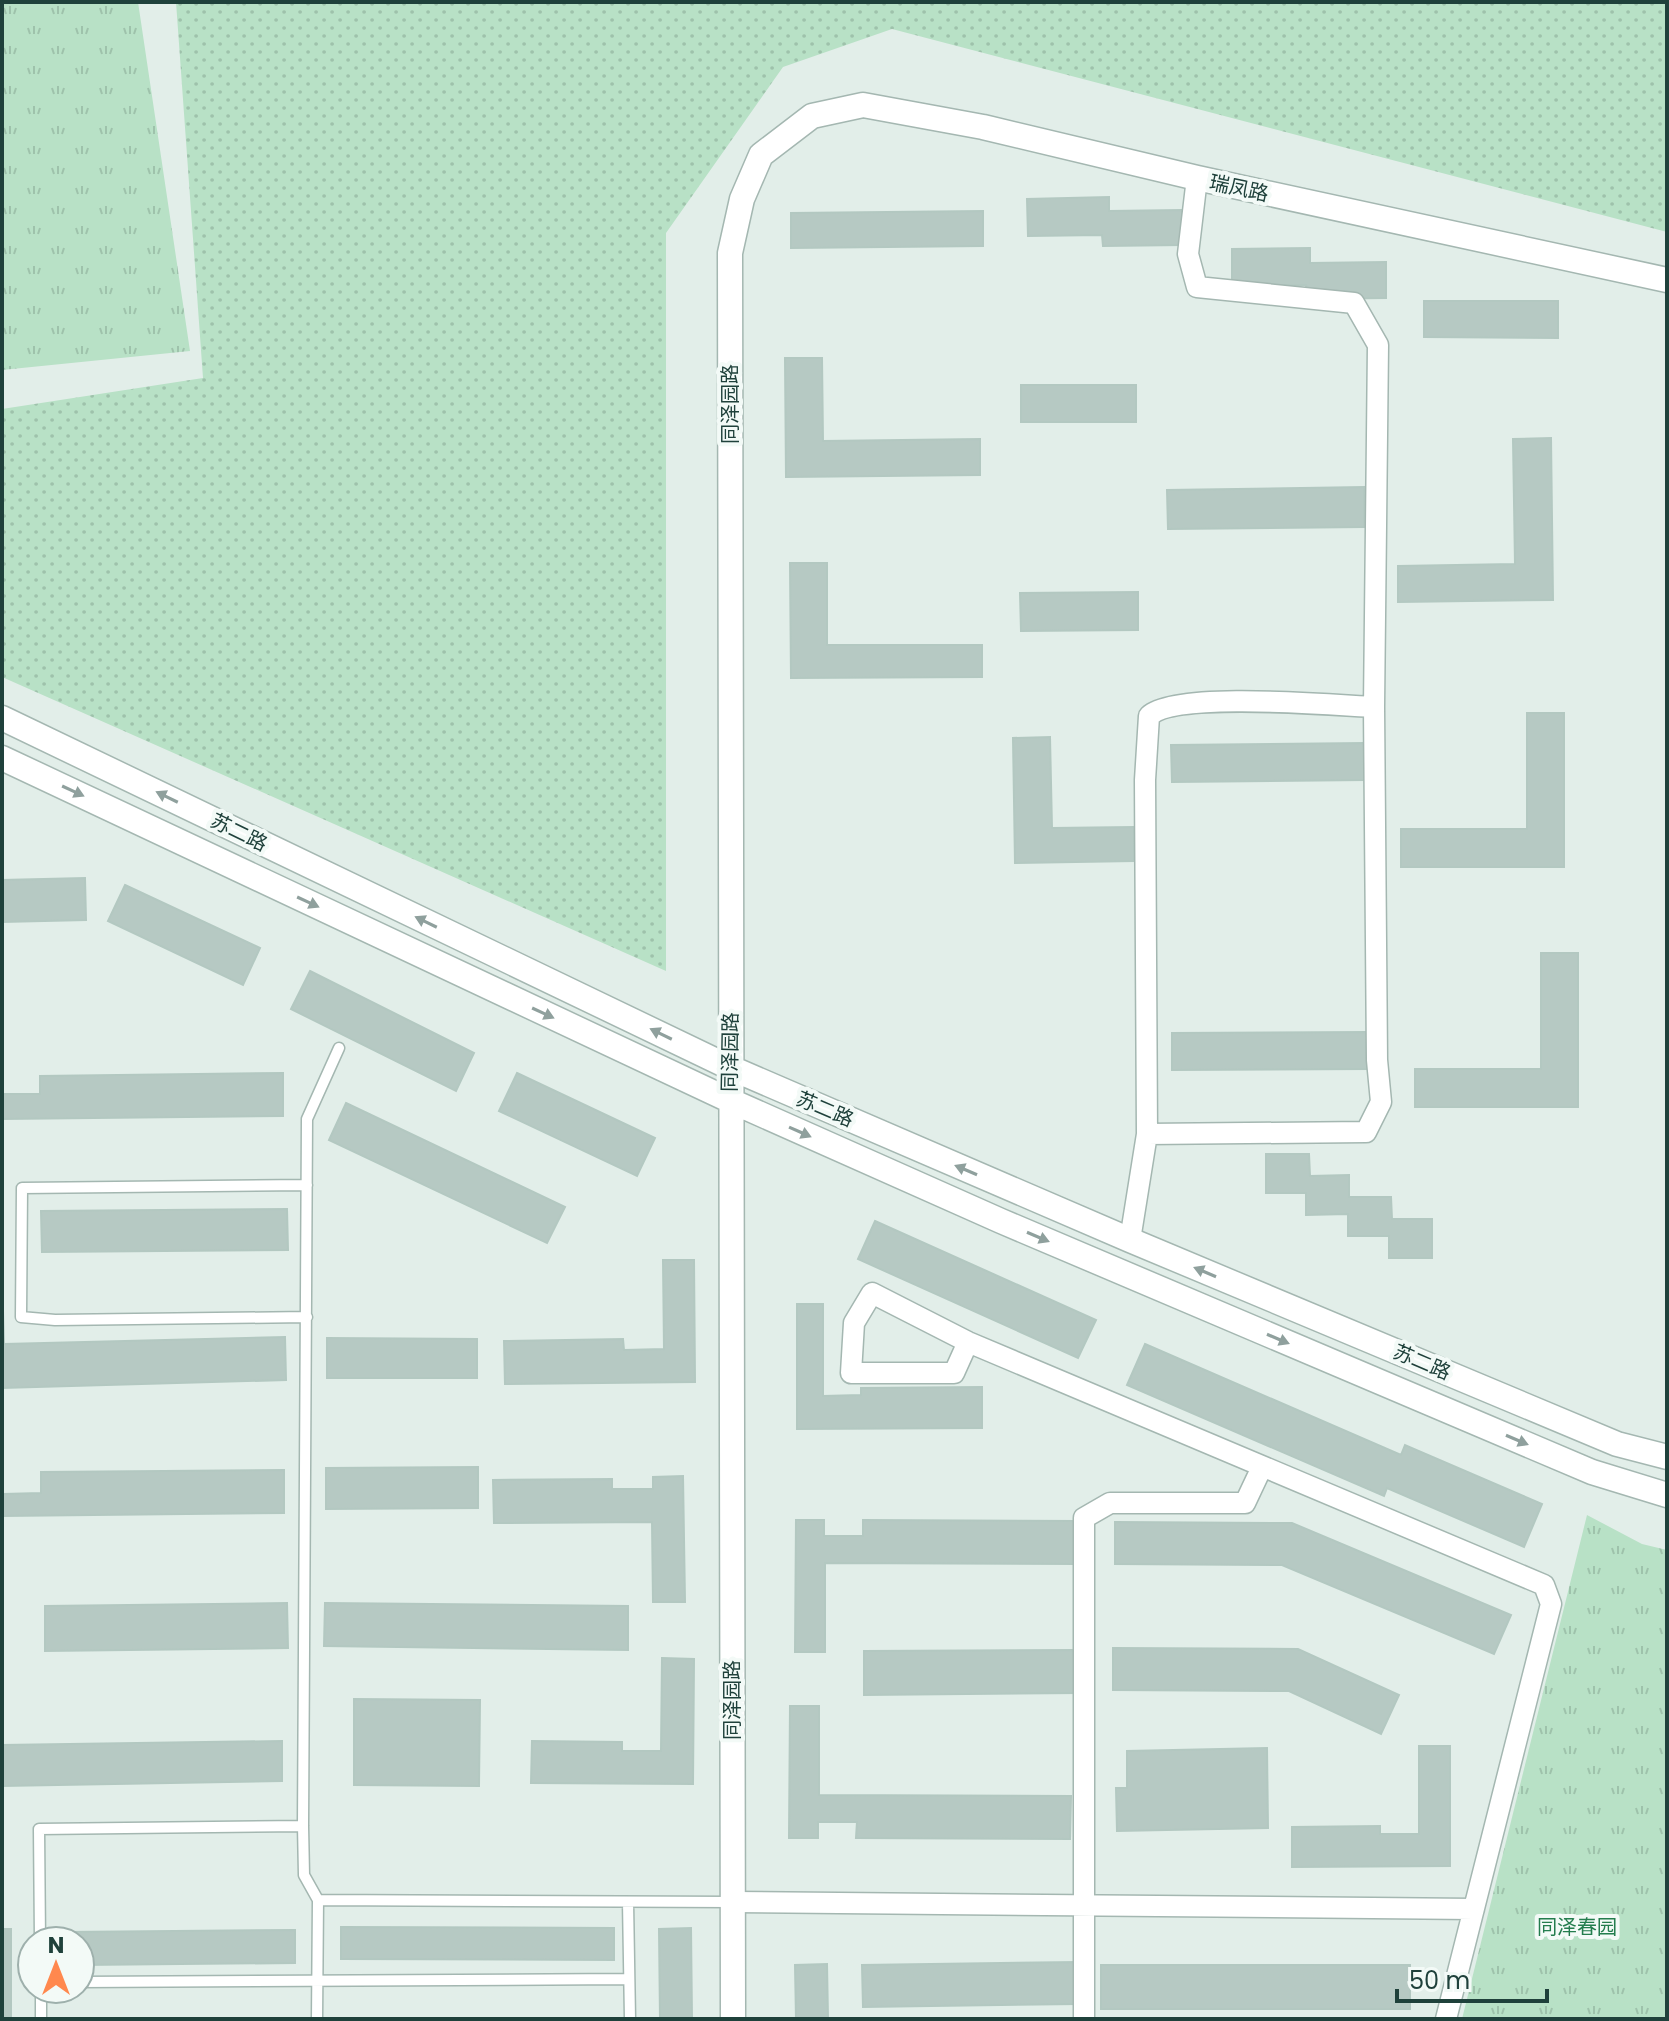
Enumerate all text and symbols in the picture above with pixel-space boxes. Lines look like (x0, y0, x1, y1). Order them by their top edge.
street label: 瑞凤路 (1207, 168, 1271, 208)
street label: 同泽园路 (716, 364, 744, 444)
one-way arrow (61, 784, 84, 798)
one-way arrow (155, 790, 178, 804)
street label: 苏二路 (206, 806, 272, 858)
one-way arrow (296, 895, 319, 909)
one-way arrow (415, 915, 438, 928)
one-way arrow (531, 1006, 555, 1020)
street label: 同泽园路 (715, 1012, 745, 1092)
one-way arrow (649, 1027, 672, 1041)
street label: 苏二路 (792, 1084, 858, 1134)
one-way arrow (789, 1125, 812, 1139)
one-way arrow (954, 1163, 978, 1176)
one-way arrow (1026, 1231, 1050, 1244)
one-way arrow (1193, 1265, 1217, 1278)
one-way arrow (1266, 1332, 1289, 1345)
street label: 苏二路 (1389, 1337, 1455, 1387)
one-way arrow (1505, 1434, 1529, 1447)
street label: 同泽园路 (718, 1660, 746, 1740)
park label: 同泽春园 (1537, 1913, 1617, 1941)
north arrow (16, 1925, 96, 2005)
text: N (48, 1930, 64, 1961)
scale bar (1397, 1953, 1547, 2003)
text: 50 m (1409, 1964, 1470, 1997)

